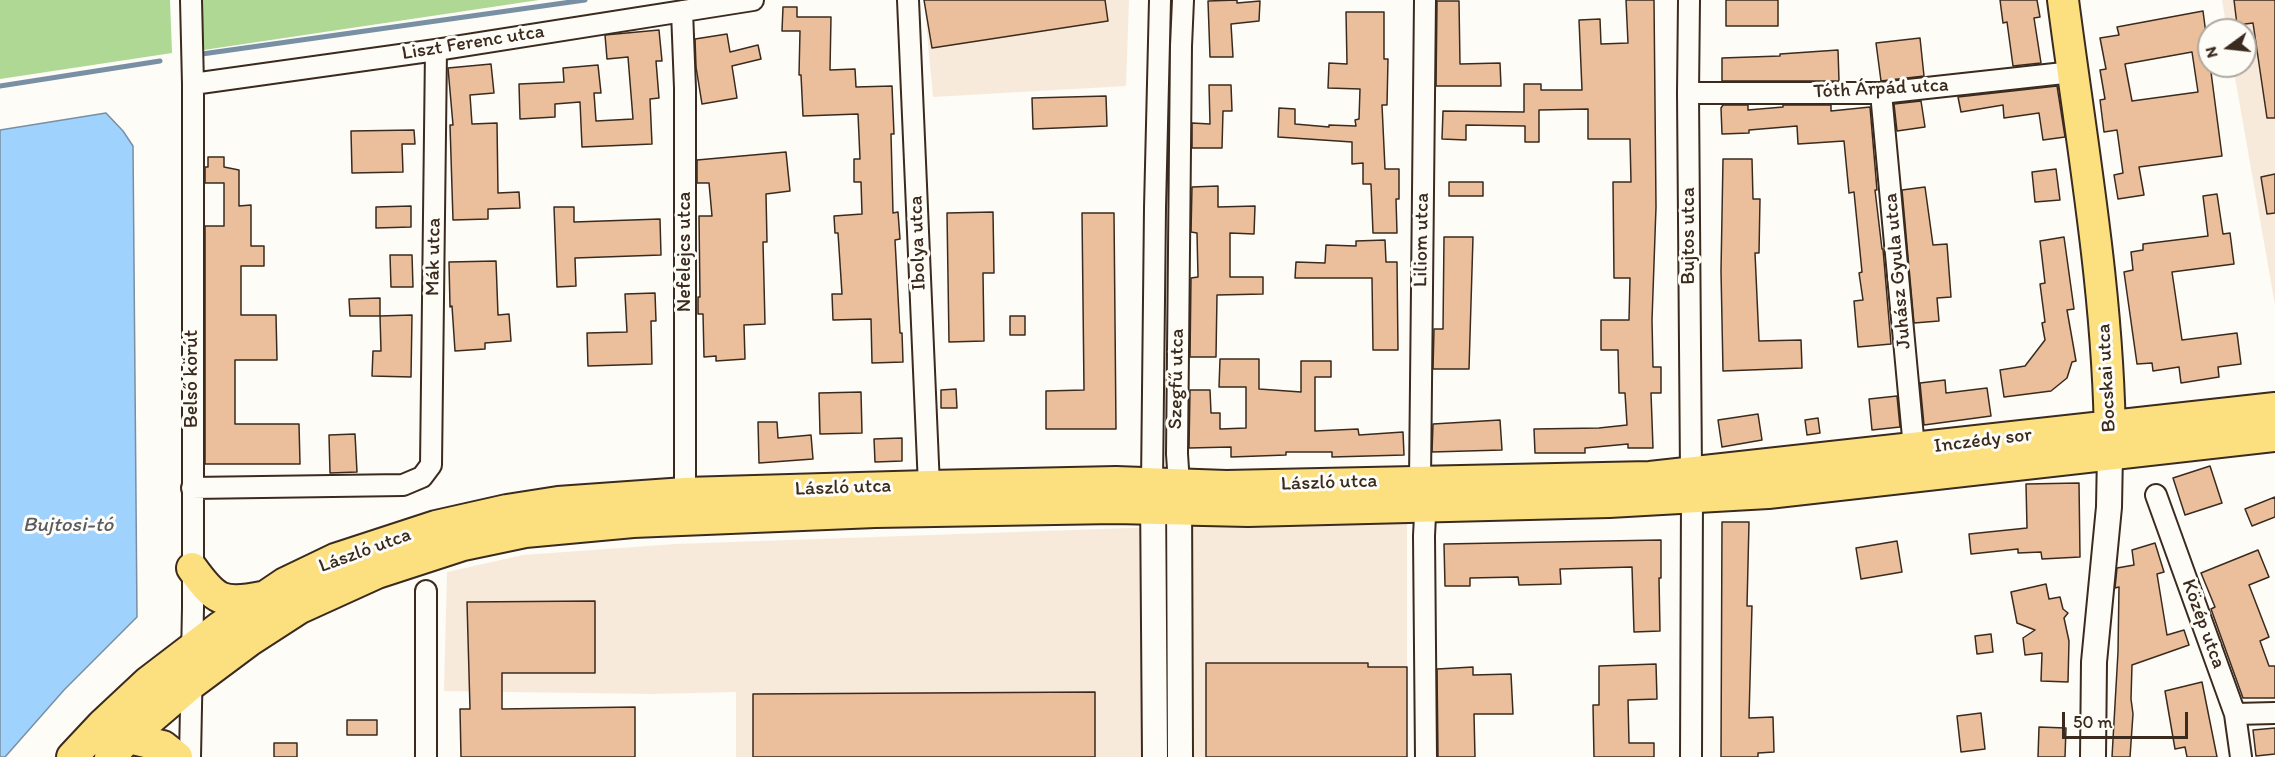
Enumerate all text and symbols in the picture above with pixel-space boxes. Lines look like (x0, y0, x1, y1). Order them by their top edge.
north arrow (2197, 18, 2257, 78)
street label: Liszt Ferenc utca (400, 20, 546, 66)
text: N (2200, 45, 2222, 60)
street label: Tóth Árpád utca (1813, 73, 1949, 105)
street label: Bujtos utca (1677, 187, 1701, 285)
street label: Nefelejcs utca (673, 192, 697, 312)
street label: Juhász Gyula utca (1879, 192, 1917, 350)
street label: Liliom utca (1409, 193, 1435, 287)
street label: Ibolya utca (904, 195, 932, 291)
street label: Mák utca (421, 218, 447, 296)
street label: Bocskai utca (2092, 323, 2122, 433)
street label: Szegfű utca (1164, 328, 1190, 430)
street label: Belső körút (180, 330, 204, 428)
street label: Inczédy sor (1933, 423, 2033, 459)
street label: László utca (1280, 469, 1378, 497)
street label: László utca (794, 474, 892, 502)
water label: Bujtosi-tó (23, 513, 113, 539)
street label: László utca (316, 523, 414, 579)
street label: Közép utca (2176, 576, 2230, 672)
scale bar (2065, 700, 2191, 738)
text: 50 m (2073, 711, 2113, 733)

